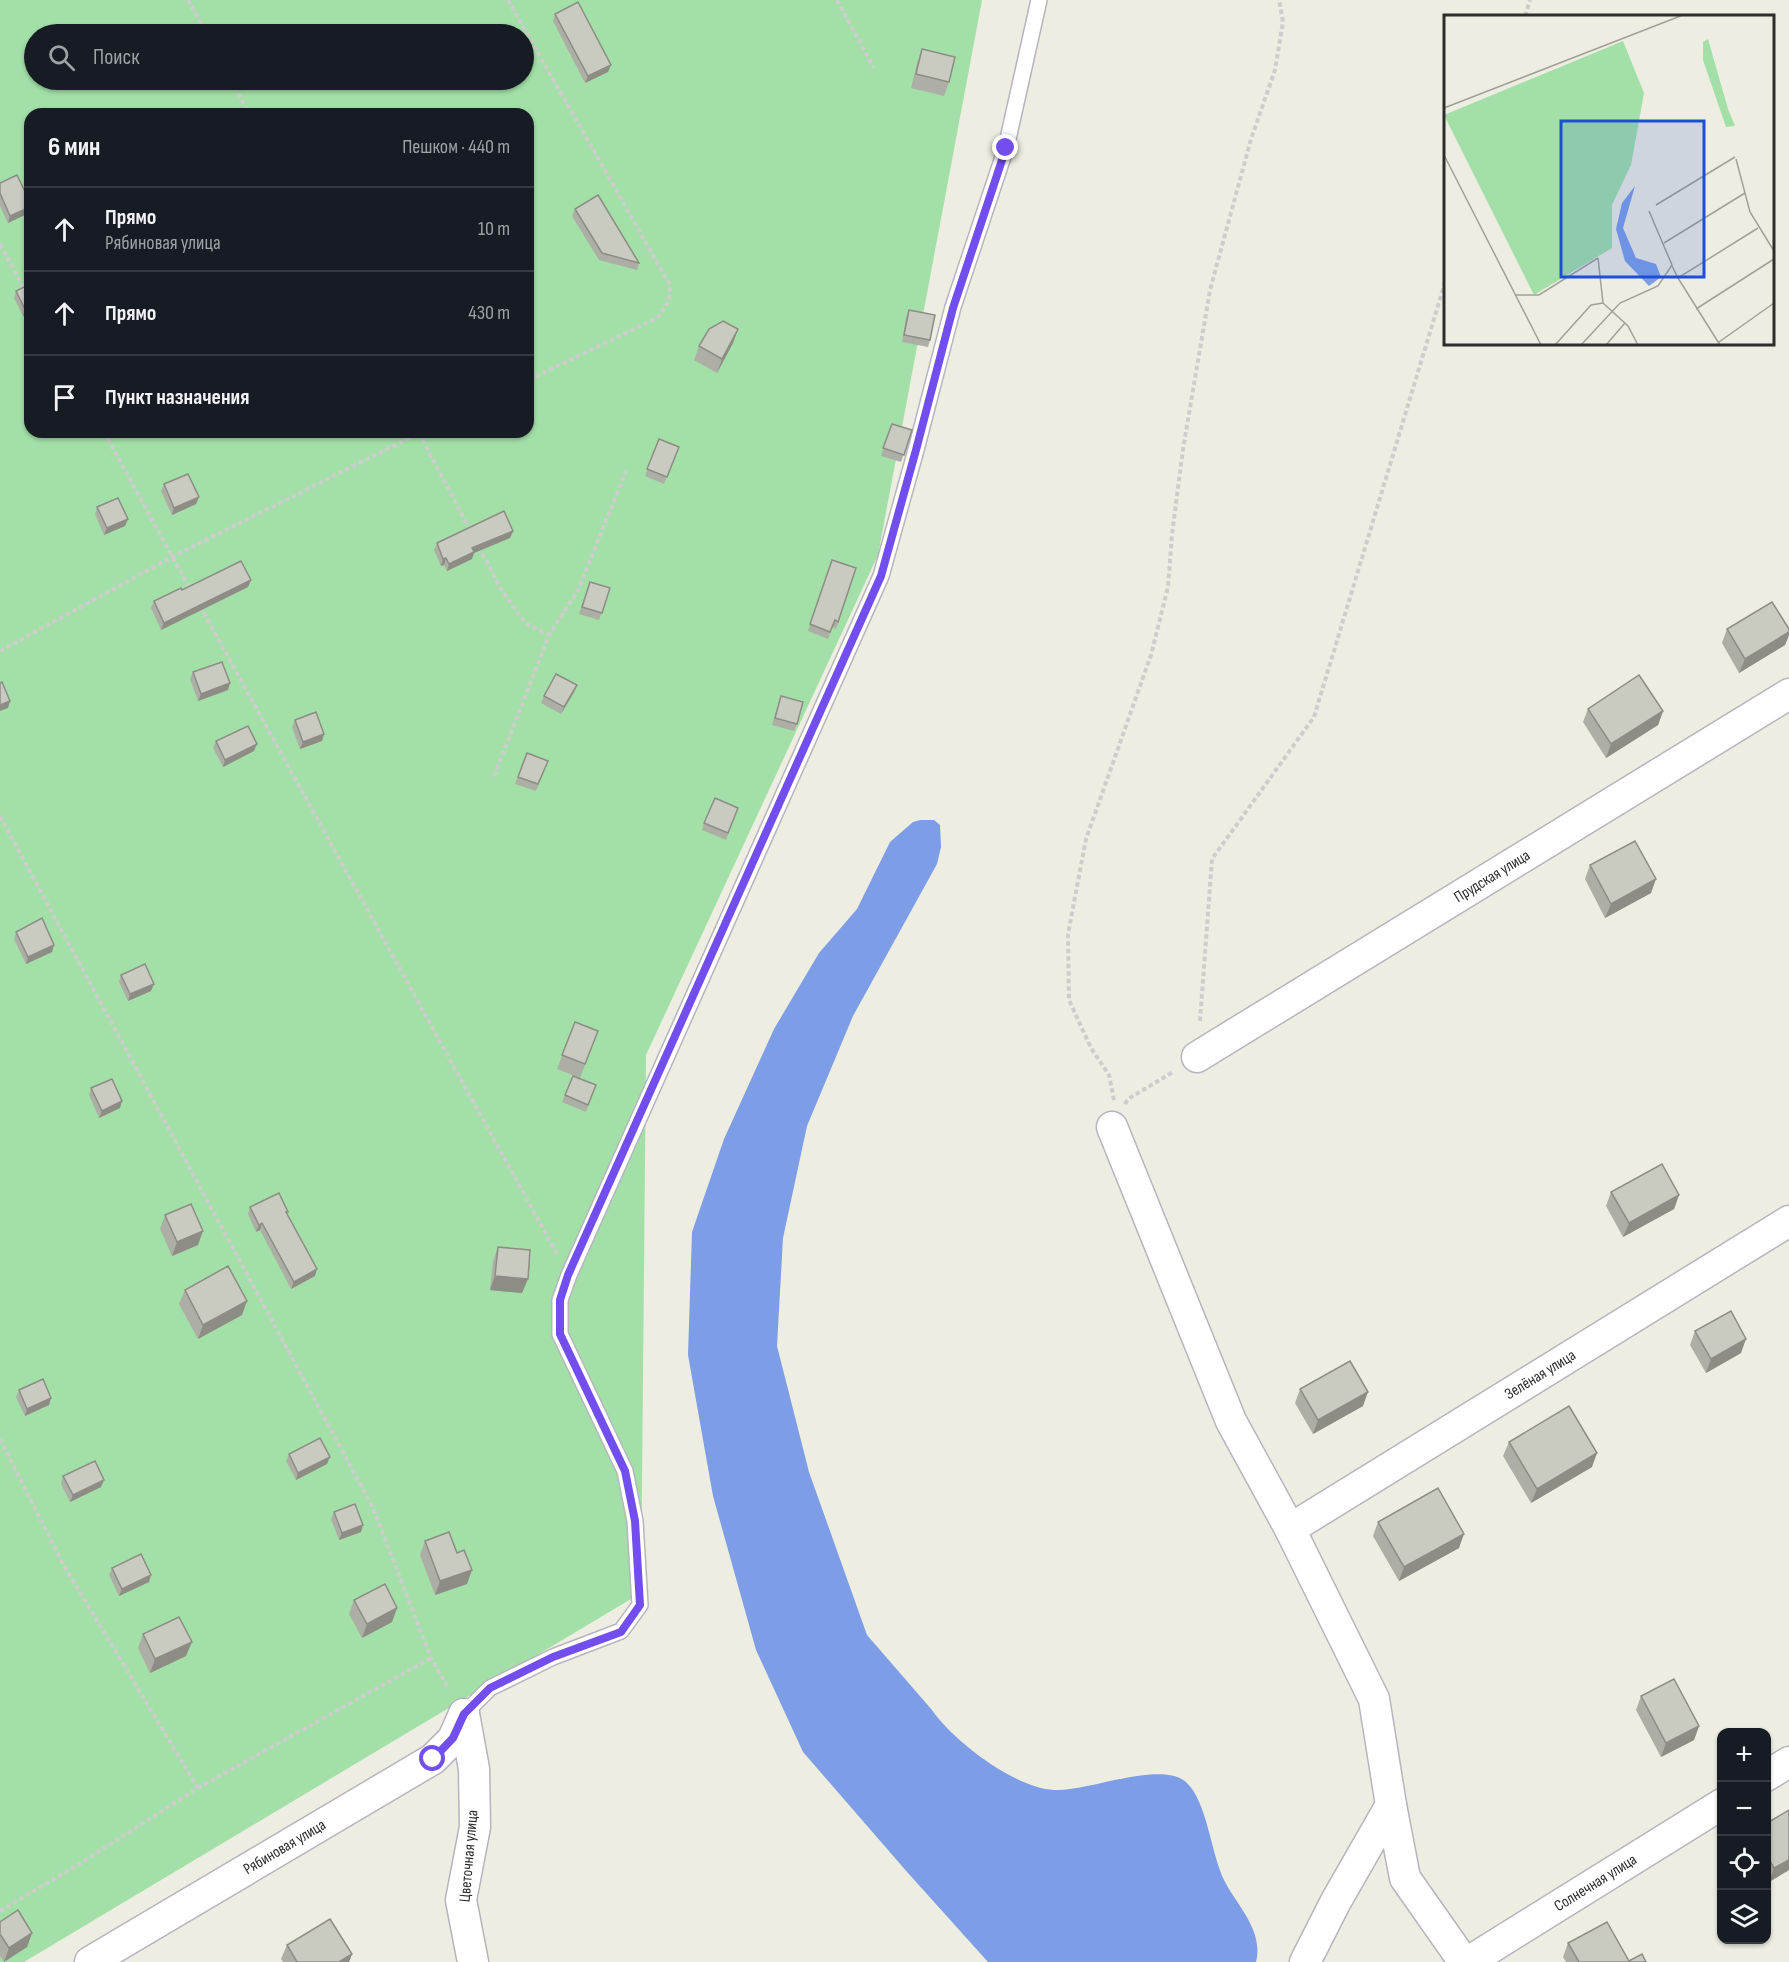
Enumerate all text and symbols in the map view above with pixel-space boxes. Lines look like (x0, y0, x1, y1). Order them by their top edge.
inset map (1444, 15, 1774, 345)
search box (24, 24, 534, 90)
icon: search (45, 41, 78, 74)
text: Поиск (93, 44, 139, 71)
text: 6 мин (48, 132, 100, 163)
route end (992, 134, 1018, 160)
text: Пешком · 440 m (402, 135, 510, 159)
text: Прямо (105, 204, 156, 231)
icon: ahead (48, 213, 81, 246)
text: 10 m (478, 217, 510, 241)
text: Рябиновая улица (105, 231, 221, 255)
icon: ahead (48, 297, 81, 330)
text: Прямо (105, 300, 156, 327)
text: 430 m (468, 301, 510, 325)
icon: arrive (48, 381, 81, 414)
text: Пункт назначения (105, 384, 249, 411)
street label: Прудская улица (1450, 846, 1533, 907)
street label: Зелёная улица (1501, 1346, 1579, 1404)
map controls (1717, 1728, 1771, 1944)
button: + (1717, 1728, 1771, 1782)
route start (419, 1745, 445, 1771)
button: − (1717, 1782, 1771, 1836)
street label: Цветочная улица (456, 1809, 482, 1903)
street label: Рябиновая улица (240, 1815, 329, 1879)
button: locate (1717, 1836, 1771, 1890)
street label: Солнечная улица (1551, 1850, 1640, 1916)
button: layers (1717, 1890, 1771, 1944)

